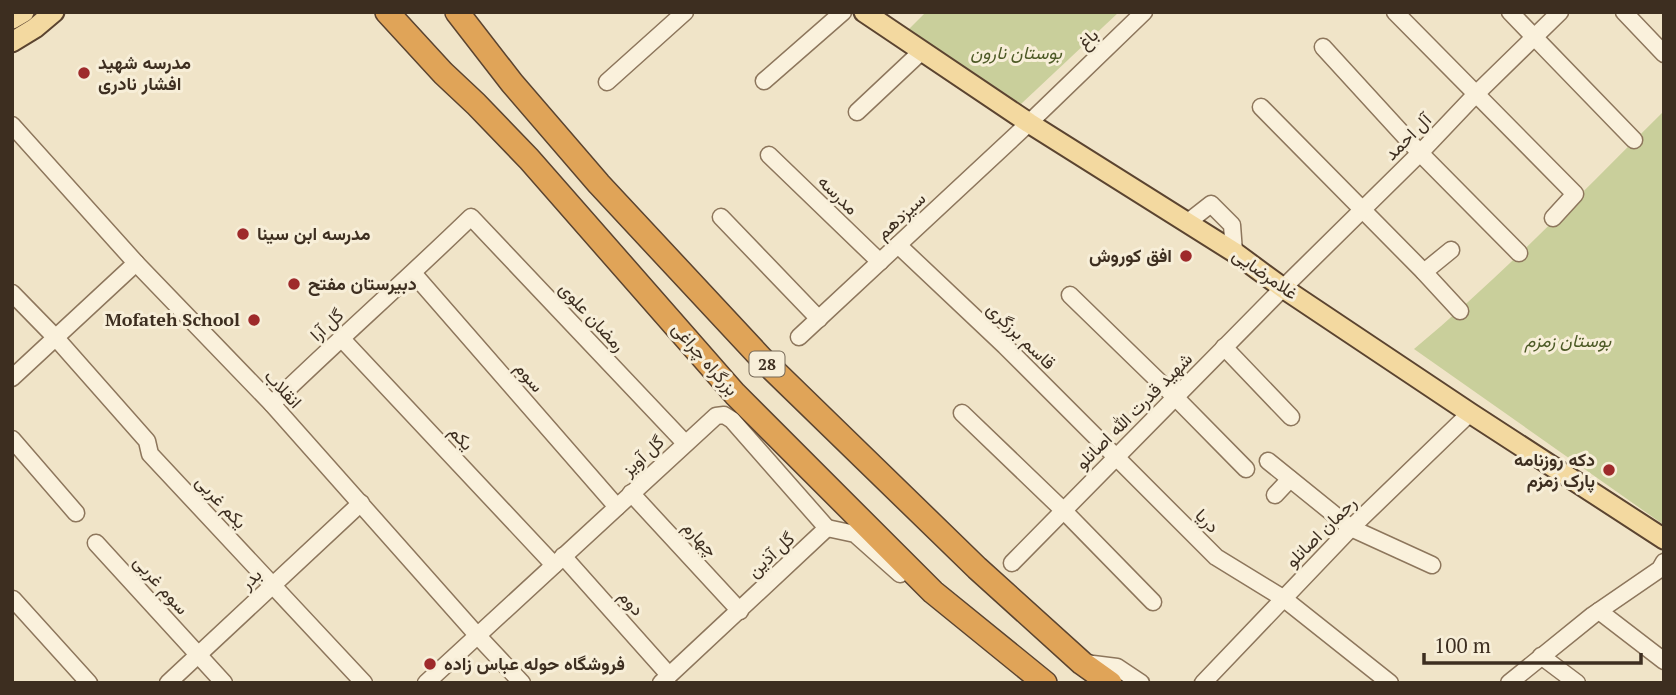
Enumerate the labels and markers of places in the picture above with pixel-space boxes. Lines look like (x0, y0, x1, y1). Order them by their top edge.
place label: مدرسه شهید افشار نادری (98, 50, 191, 95)
marker: مدرسه شهید افشار نادری (76, 65, 92, 81)
place label: مدرسه ابن سینا (257, 221, 371, 245)
marker: مدرسه ابن سینا (235, 226, 251, 242)
place label: افق کوروش (1089, 243, 1172, 267)
marker: افق کوروش (1178, 248, 1194, 264)
place label: دبیرستان مفتح (308, 271, 417, 296)
marker: دبیرستان مفتح (286, 276, 302, 292)
place label: Mofateh School (105, 307, 240, 331)
marker: Mofateh School (246, 312, 262, 328)
place label: دکه روزنامه پارک زمزم (1514, 447, 1595, 493)
marker: دکه روزنامه پارک زمزم (1601, 462, 1617, 478)
place label: فروشگاه حوله عباس زاده (444, 651, 625, 675)
marker: فروشگاه حوله عباس زاده (422, 656, 438, 672)

